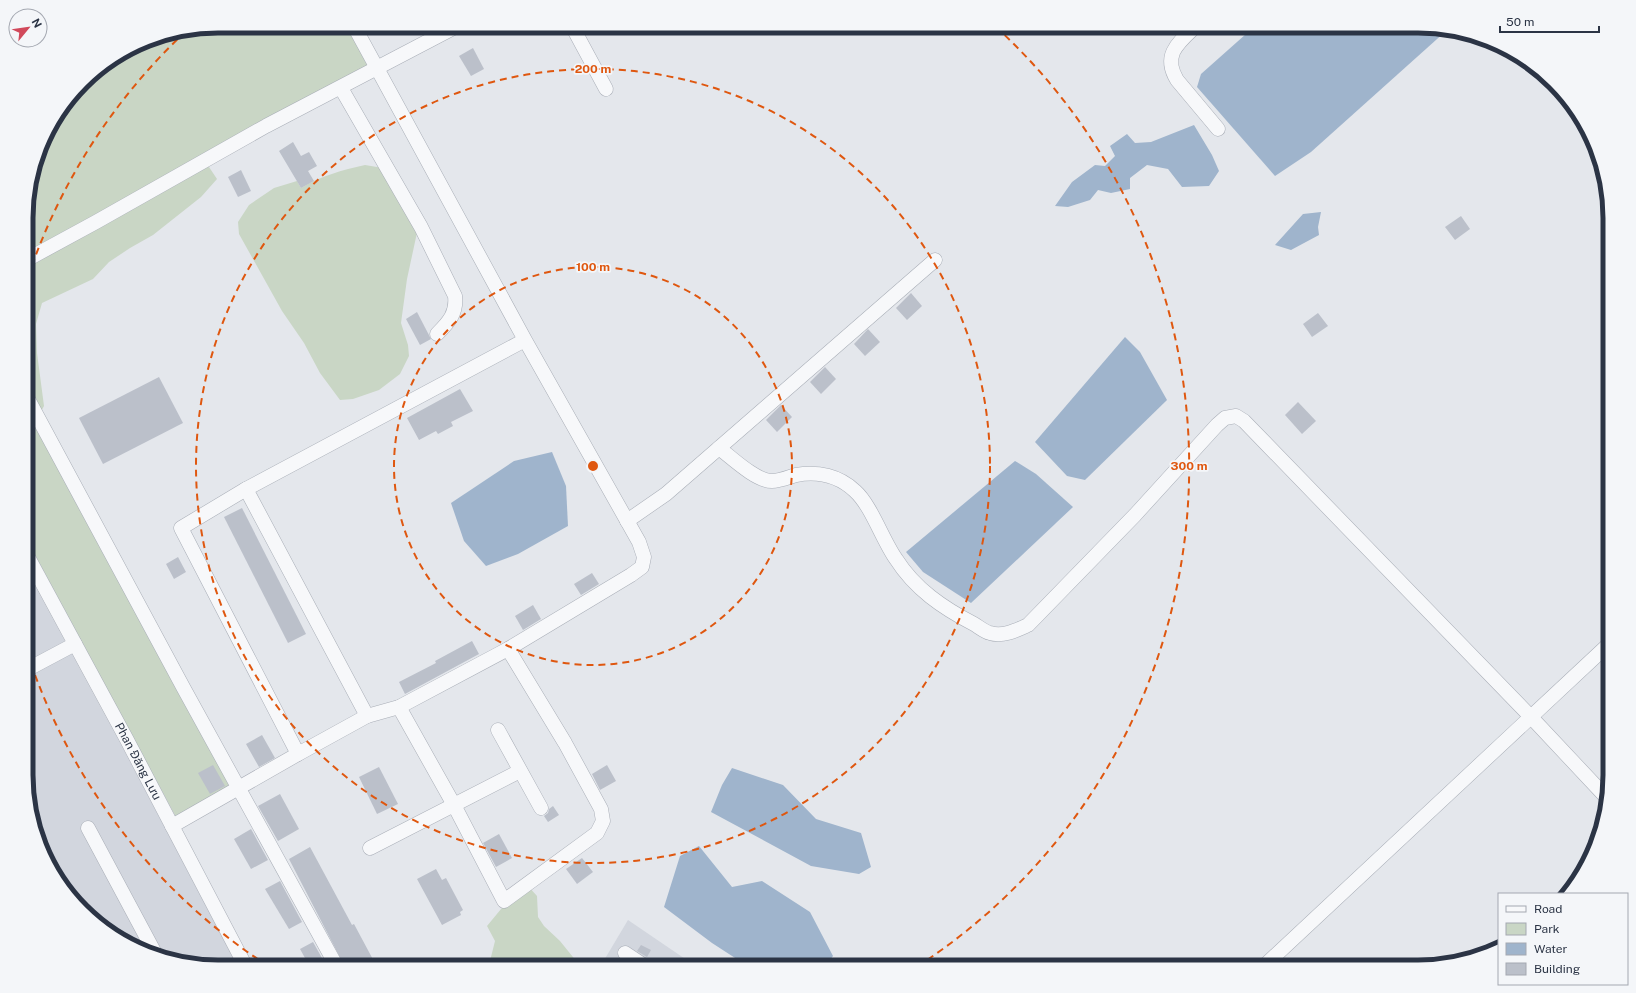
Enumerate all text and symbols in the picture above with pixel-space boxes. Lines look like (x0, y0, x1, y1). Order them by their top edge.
north arrow (8, 8, 48, 48)
scale bar (1500, 8, 1599, 34)
text: 50 m (1506, 15, 1534, 29)
text: N (29, 16, 44, 30)
text: 200 m (575, 62, 611, 76)
text: 100 m (576, 260, 610, 274)
centre of rings (586, 459, 600, 473)
text: 300 m (1171, 459, 1208, 473)
street label: Phan Đăng Lưu (112, 720, 164, 802)
legend (1498, 893, 1628, 985)
text: Road (1534, 902, 1562, 916)
text: Park (1534, 922, 1560, 936)
text: Water (1534, 942, 1568, 956)
text: Building (1534, 962, 1580, 976)

